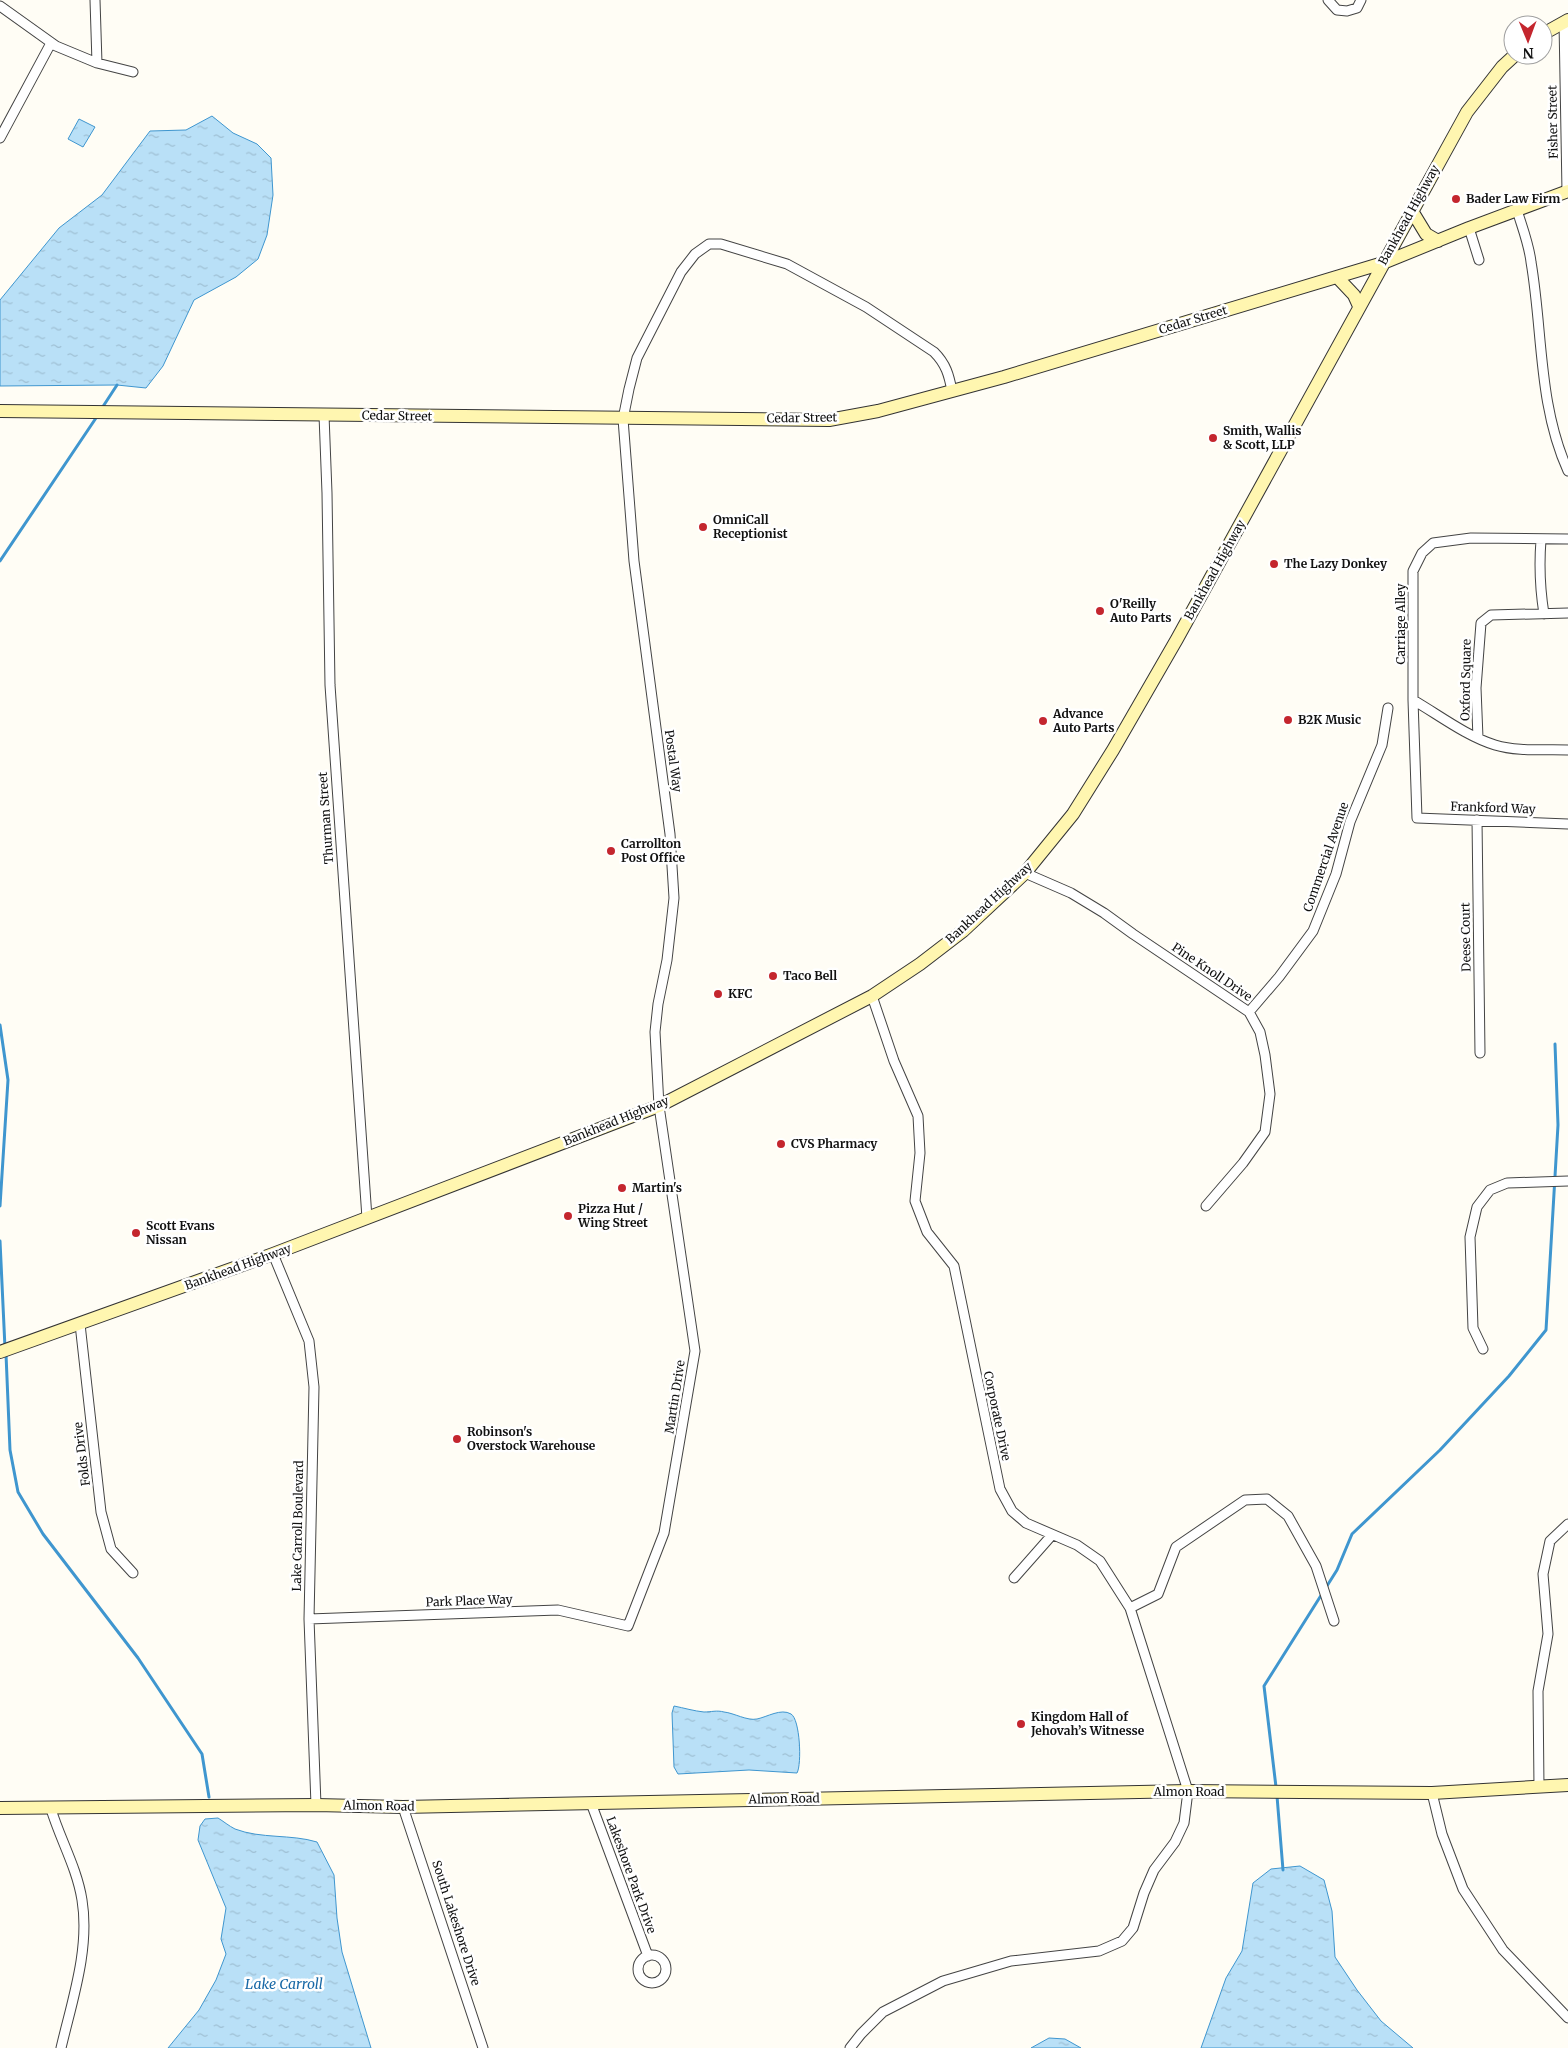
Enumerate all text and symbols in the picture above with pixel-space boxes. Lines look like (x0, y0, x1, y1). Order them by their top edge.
north arrow (1503, 15, 1553, 65)
text: N (1523, 44, 1534, 62)
street label: Fisher Street (1544, 85, 1561, 159)
street label: Bankhead Highway (1375, 162, 1442, 268)
place label: Bader Law Firm (1466, 191, 1560, 206)
marker: Bader Law Firm (1450, 193, 1462, 205)
street label: Cedar Street (1157, 302, 1229, 337)
street label: Cedar Street (362, 407, 433, 424)
street label: Cedar Street (767, 409, 838, 426)
place label: Smith, Wallis & Scott, LLP (1223, 423, 1302, 452)
marker: Smith, Wallis & Scott, LLP (1207, 432, 1219, 444)
place label: OmniCall Receptionist (713, 512, 788, 541)
street label: Bankhead Highway (1181, 517, 1248, 623)
marker: OmniCall Receptionist (697, 521, 709, 533)
place label: The Lazy Donkey (1284, 556, 1388, 571)
marker: The Lazy Donkey (1268, 558, 1280, 570)
street label: Carriage Alley (1393, 583, 1408, 665)
place label: O'Reilly Auto Parts (1109, 596, 1172, 625)
marker: O'Reilly Auto Parts (1094, 605, 1106, 617)
street label: Oxford Square (1457, 639, 1474, 721)
place label: Advance Auto Parts (1052, 706, 1115, 735)
place label: B2K Music (1298, 712, 1361, 727)
marker: B2K Music (1282, 714, 1294, 726)
marker: Advance Auto Parts (1037, 715, 1049, 727)
street label: Postal Way (662, 729, 685, 793)
street label: Thurman Street (315, 771, 336, 865)
street label: Frankford Way (1450, 799, 1536, 816)
street label: Commercial Avenue (1300, 800, 1351, 914)
place label: Carrollton Post Office (621, 836, 686, 865)
marker: Carrollton Post Office (605, 845, 617, 857)
street label: Bankhead Highway (942, 859, 1035, 946)
street label: Deese Court (1457, 902, 1474, 972)
street label: Pine Knoll Drive (1169, 939, 1255, 1004)
place label: Taco Bell (783, 968, 837, 983)
marker: Taco Bell (767, 970, 779, 982)
place label: KFC (728, 986, 753, 1001)
marker: KFC (712, 988, 724, 1000)
street label: Bankhead Highway (561, 1093, 671, 1149)
place label: CVS Pharmacy (791, 1136, 878, 1151)
marker: CVS Pharmacy (775, 1138, 787, 1150)
place label: Martin's (632, 1180, 682, 1195)
marker: Martin's (616, 1182, 628, 1194)
place label: Pizza Hut / Wing Street (577, 1201, 648, 1230)
marker: Pizza Hut / Wing Street (562, 1210, 574, 1222)
place label: Scott Evans Nissan (146, 1218, 215, 1247)
marker: Scott Evans Nissan (130, 1227, 142, 1239)
street label: Bankhead Highway (182, 1240, 293, 1293)
street label: Martin Drive (661, 1359, 688, 1435)
street label: Corporate Drive (981, 1370, 1014, 1462)
street label: Folds Drive (70, 1421, 93, 1487)
place label: Robinson's Overstock Warehouse (467, 1424, 596, 1453)
marker: Robinson's Overstock Warehouse (451, 1433, 463, 1445)
street label: Lake Carroll Boulevard (289, 1460, 306, 1592)
street label: Park Place Way (425, 1591, 513, 1610)
place label: Kingdom Hall of Jehovah’s Witnesse (1030, 1709, 1145, 1738)
marker: Kingdom Hall of Jehovah’s Witnesse (1015, 1718, 1027, 1730)
street label: Almon Road (1152, 1784, 1225, 1799)
street label: Almon Road (747, 1790, 820, 1807)
street label: Almon Road (342, 1797, 415, 1814)
street label: Lakeshore Park Drive (603, 1814, 660, 1935)
street label: South Lakeshore Drive (429, 1858, 484, 1987)
water label: Lake Carroll (245, 1975, 323, 1993)

